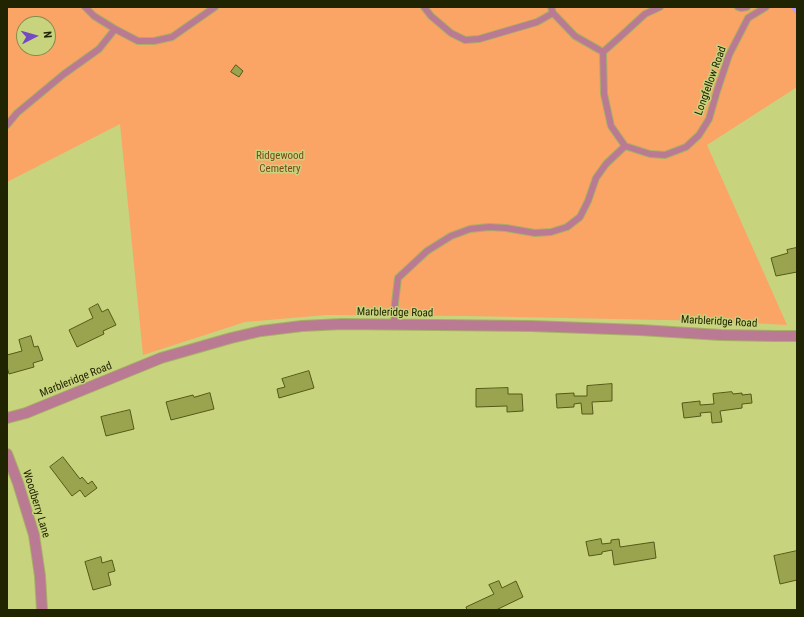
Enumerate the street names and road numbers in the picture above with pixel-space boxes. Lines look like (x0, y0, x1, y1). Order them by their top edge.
street label: Longfellow Road (692, 45, 730, 117)
street label: Marbleridge Road (357, 306, 433, 320)
street label: Marbleridge Road (680, 313, 758, 331)
street label: Marbleridge Road (38, 360, 114, 400)
street label: Woodberry Lane (19, 469, 53, 539)

